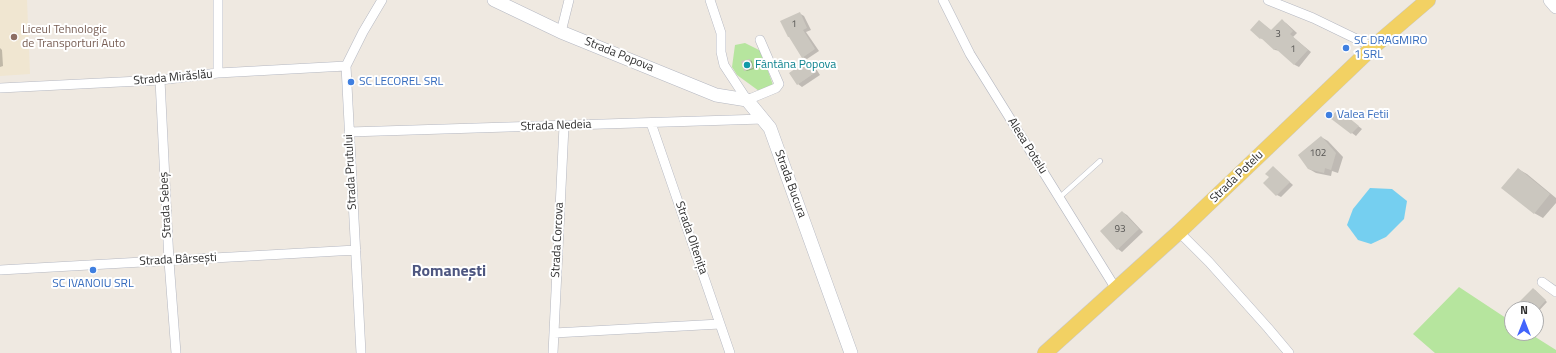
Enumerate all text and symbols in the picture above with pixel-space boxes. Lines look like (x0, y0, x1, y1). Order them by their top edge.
house number: 1 (791, 19, 797, 31)
place label: Liceul Tehnologic de Transporturi Auto (22, 23, 125, 51)
house number: 3 (1275, 29, 1281, 41)
marker: Liceul Tehnologic de Transporturi Auto (9, 32, 19, 42)
place label: SC DRAGMIRO 1 SRL (1354, 34, 1427, 62)
street label: Strada Popova (582, 35, 656, 75)
marker: SC DRAGMIRO 1 SRL (1341, 43, 1351, 53)
house number: 1 (1290, 44, 1296, 56)
place label: Fântâna Popova (755, 58, 836, 72)
marker: Fântâna Popova (742, 60, 752, 70)
street label: Strada Mirăslău (133, 67, 213, 89)
place label: SC LECOREL SRL (359, 75, 443, 89)
marker: SC LECOREL SRL (346, 77, 356, 87)
place label: Valea Fetii (1337, 108, 1389, 122)
marker: Valea Fetii (1324, 110, 1334, 120)
street label: Aleea Potelu (1004, 115, 1050, 177)
street label: Strada Nedeia (520, 118, 592, 134)
street label: Strada Prutului (342, 134, 360, 210)
street label: Strada Bucura (771, 148, 809, 220)
street label: Strada Potelu (1207, 148, 1267, 206)
house number: 102 (1310, 148, 1326, 160)
street label: Strada Sebeș (157, 172, 175, 238)
street label: Strada Oltenița (672, 200, 710, 276)
street label: Strada Corcova (549, 202, 567, 278)
house number: 93 (1114, 224, 1126, 236)
street label: Strada Bârsești (139, 251, 217, 269)
district label: Romanești (412, 262, 486, 282)
marker: SC IVANOIU SRL (88, 265, 98, 275)
place label: SC IVANOIU SRL (52, 277, 134, 291)
north arrow (1504, 301, 1544, 341)
text: N (1520, 302, 1528, 318)

